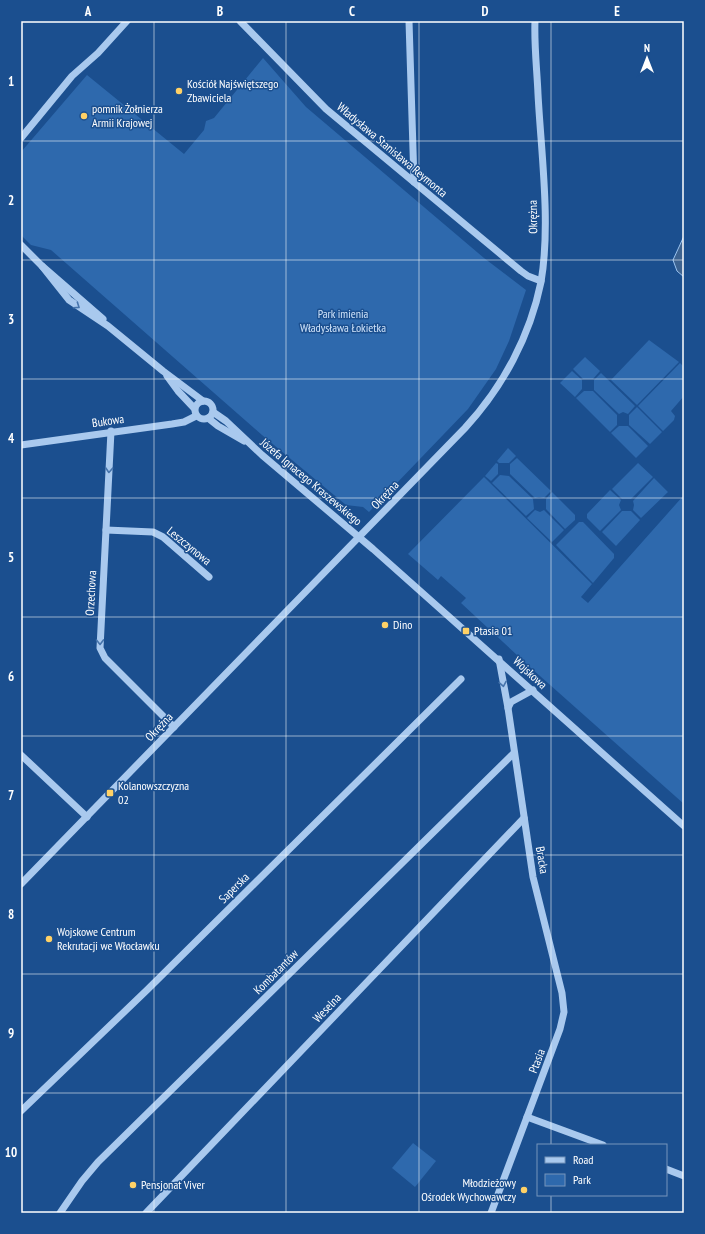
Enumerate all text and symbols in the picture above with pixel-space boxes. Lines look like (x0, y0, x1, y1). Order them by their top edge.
text: A (84, 3, 92, 20)
text: B (217, 3, 223, 20)
text: C (349, 3, 355, 20)
text: D (482, 3, 489, 20)
text: E (614, 3, 620, 20)
north arrow (627, 38, 667, 78)
text: N (644, 41, 650, 55)
text: 1 (8, 73, 14, 90)
place label: Kościół Najświętszego Zbawiciela (187, 76, 278, 105)
marker: Kościół Najświętszego Zbawiciela (174, 86, 184, 96)
street label: Władysława Stanisława Reymonta (334, 99, 451, 200)
place label: pomnik Żołnierza Armii Krajowej (92, 101, 163, 130)
marker: pomnik Żołnierza Armii Krajowej (79, 111, 89, 121)
text: 2 (8, 192, 14, 209)
street label: Okrężna (525, 200, 540, 234)
one-way arrow (73, 301, 80, 309)
park label: Park imienia Władysława Łokietka (300, 306, 386, 335)
text: 3 (8, 311, 14, 328)
street label: Bukowa (91, 411, 125, 430)
text: 4 (8, 430, 15, 447)
street label: Józefa Ignacego Kraszewskiego (257, 434, 365, 528)
one-way arrow (105, 467, 114, 473)
street label: Okrężna (368, 477, 402, 512)
street label: Leszczynowa (164, 523, 215, 568)
text: 5 (8, 549, 14, 566)
street label: Orzechowa (82, 570, 99, 616)
place label: Dino (393, 617, 412, 632)
marker: Dino (380, 620, 390, 630)
place label: Ptasia 01 (474, 623, 512, 638)
marker: Ptasia 01 (461, 626, 471, 636)
one-way arrow (96, 639, 104, 645)
street label: Wojskowa (510, 653, 551, 692)
text: 6 (8, 668, 14, 685)
one-way arrow (498, 681, 507, 687)
street label: Okrężna (142, 709, 176, 744)
place label: Kolanowszczyzna 02 (118, 778, 189, 807)
text: 7 (8, 787, 14, 804)
marker: Kolanowszczyzna 02 (105, 788, 115, 798)
street label: Bracka (533, 845, 552, 875)
street label: Saperska (215, 869, 252, 906)
text: 8 (8, 906, 14, 923)
place label: Wojskowe Centrum Rekrutacji we Włocławku (57, 924, 160, 953)
marker: Wojskowe Centrum Rekrutacji we Włocławku (44, 934, 54, 944)
street label: Kombatantów (250, 945, 302, 997)
street label: Weselna (309, 990, 344, 1025)
text: 9 (8, 1025, 14, 1042)
street label: Ptasia (525, 1046, 548, 1075)
text: 10 (5, 1144, 17, 1161)
legend (537, 1144, 667, 1196)
text: Road (573, 1152, 593, 1167)
text: Park (573, 1172, 591, 1187)
place label: Młodzieżowy Ośrodek Wychowawczy (421, 1175, 516, 1204)
place label: Pensjonat Viver (141, 1177, 206, 1192)
marker: Pensjonat Viver (128, 1180, 138, 1190)
marker: Młodzieżowy Ośrodek Wychowawczy (519, 1185, 529, 1195)

